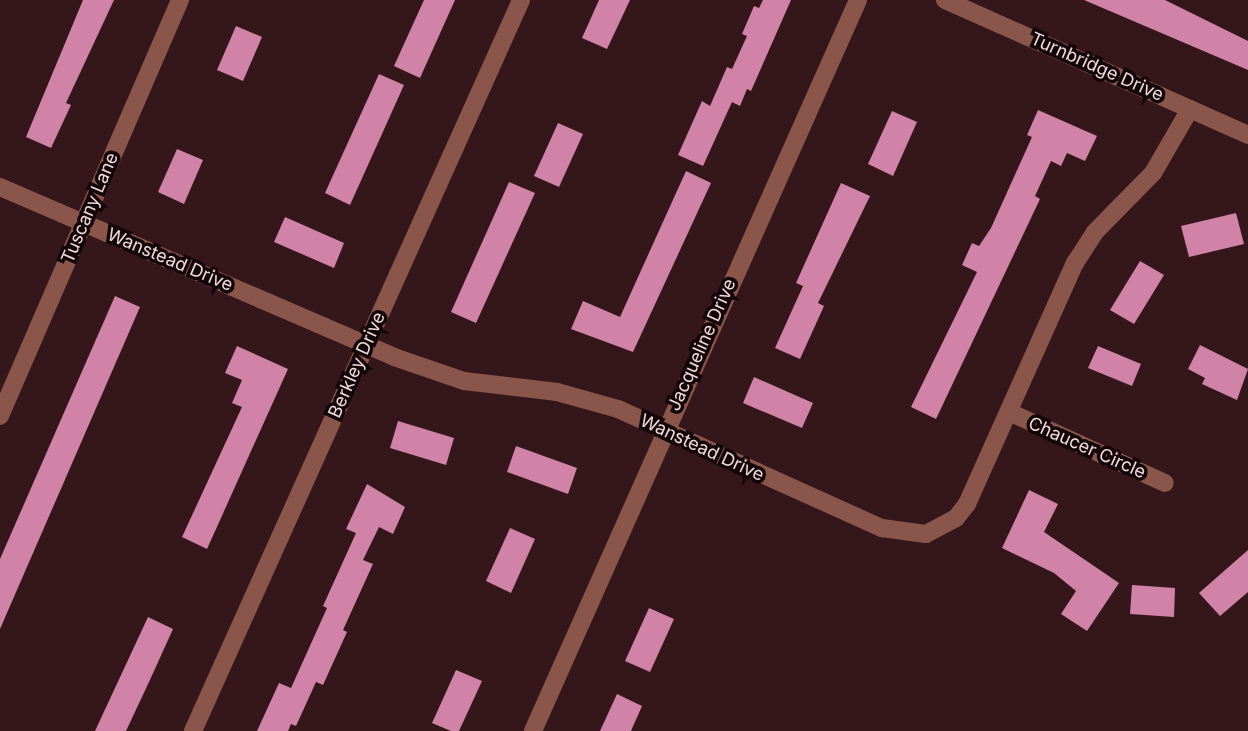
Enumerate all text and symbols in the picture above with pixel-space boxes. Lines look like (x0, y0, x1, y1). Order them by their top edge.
street label: Turnbridge Drive (1027, 28, 1167, 106)
street label: Tuscany Lane (57, 149, 123, 267)
street label: Wanstead Drive (104, 224, 236, 296)
street label: Jacqueline Drive (663, 276, 741, 414)
street label: Berkley Drive (324, 309, 390, 421)
street label: Wanstead Drive (637, 410, 767, 486)
street label: Chaucer Circle (1025, 412, 1149, 484)

